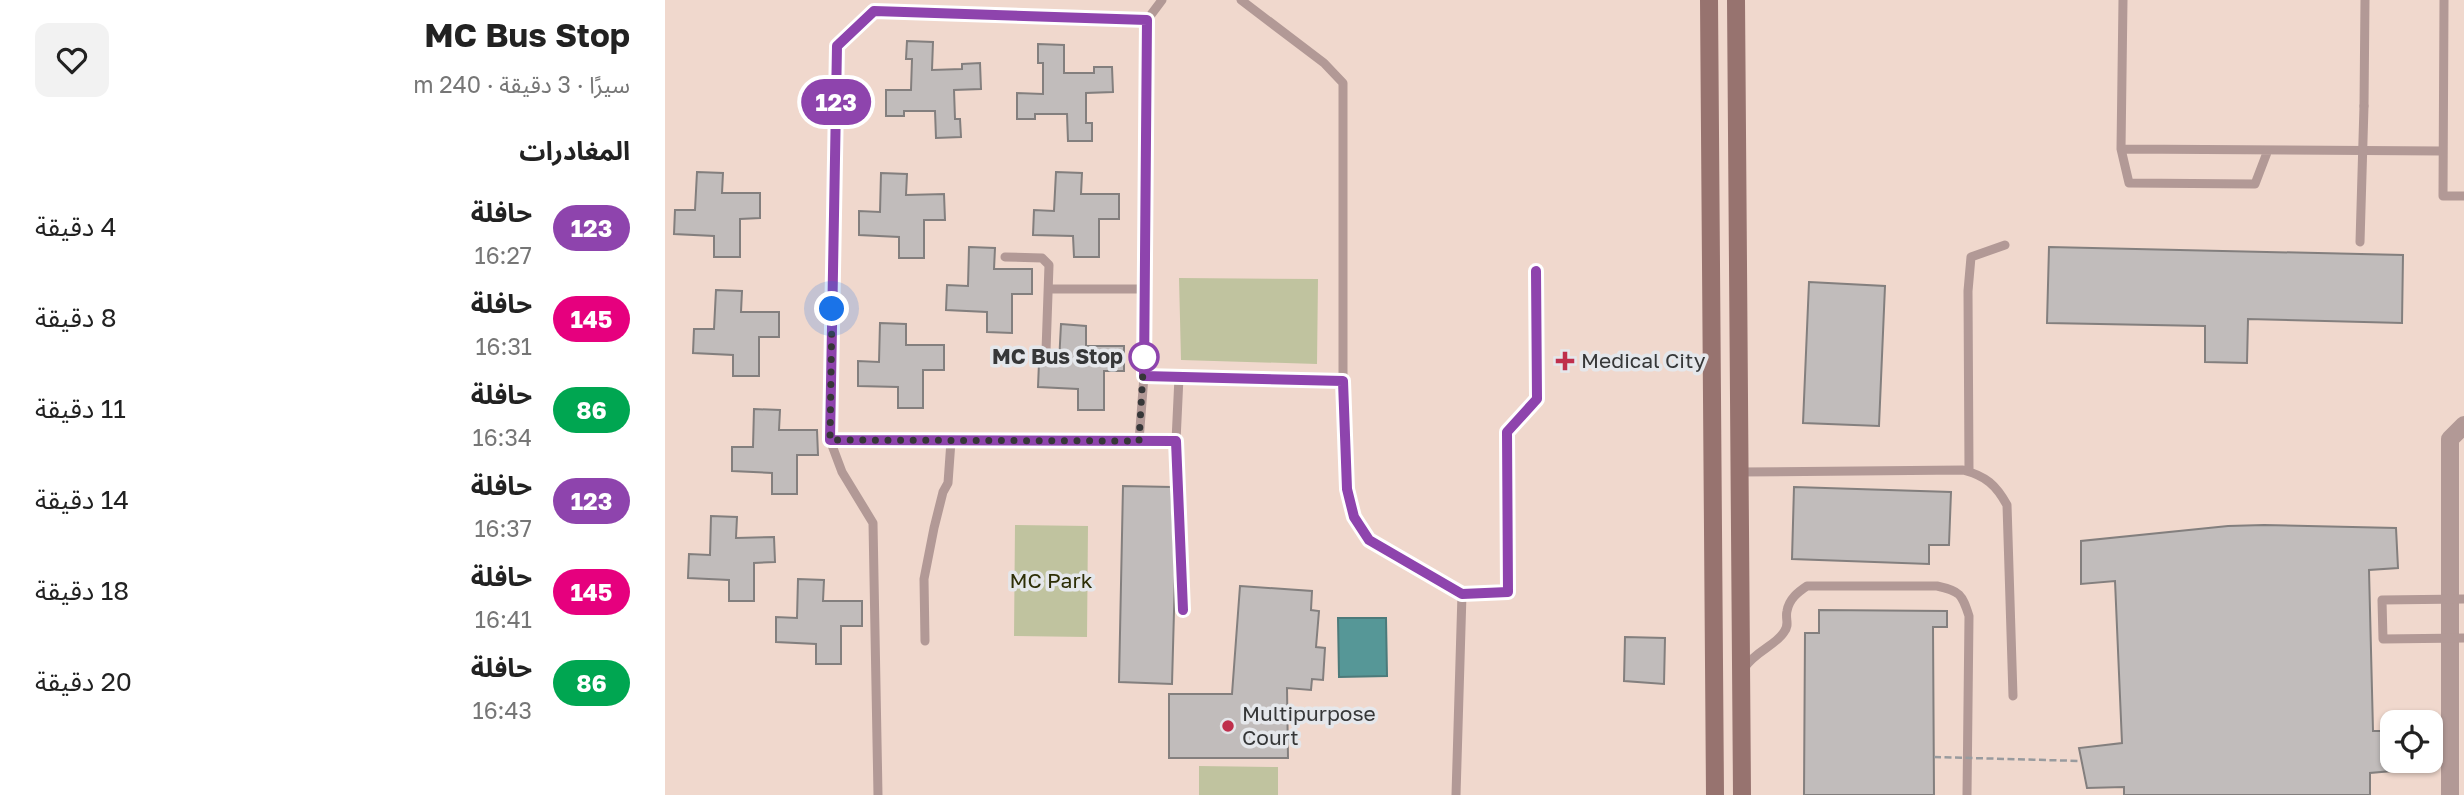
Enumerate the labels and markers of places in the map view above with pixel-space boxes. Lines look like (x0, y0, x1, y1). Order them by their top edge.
marker: MC Bus Stop (1129, 342, 1159, 372)
place label: MC Bus Stop (992, 343, 1123, 369)
place label: Medical City (1581, 347, 1706, 373)
marker: Medical City (1555, 351, 1575, 371)
place label: Multipurpose Court (1242, 700, 1376, 750)
marker: Multipurpose Court (1220, 718, 1236, 734)

